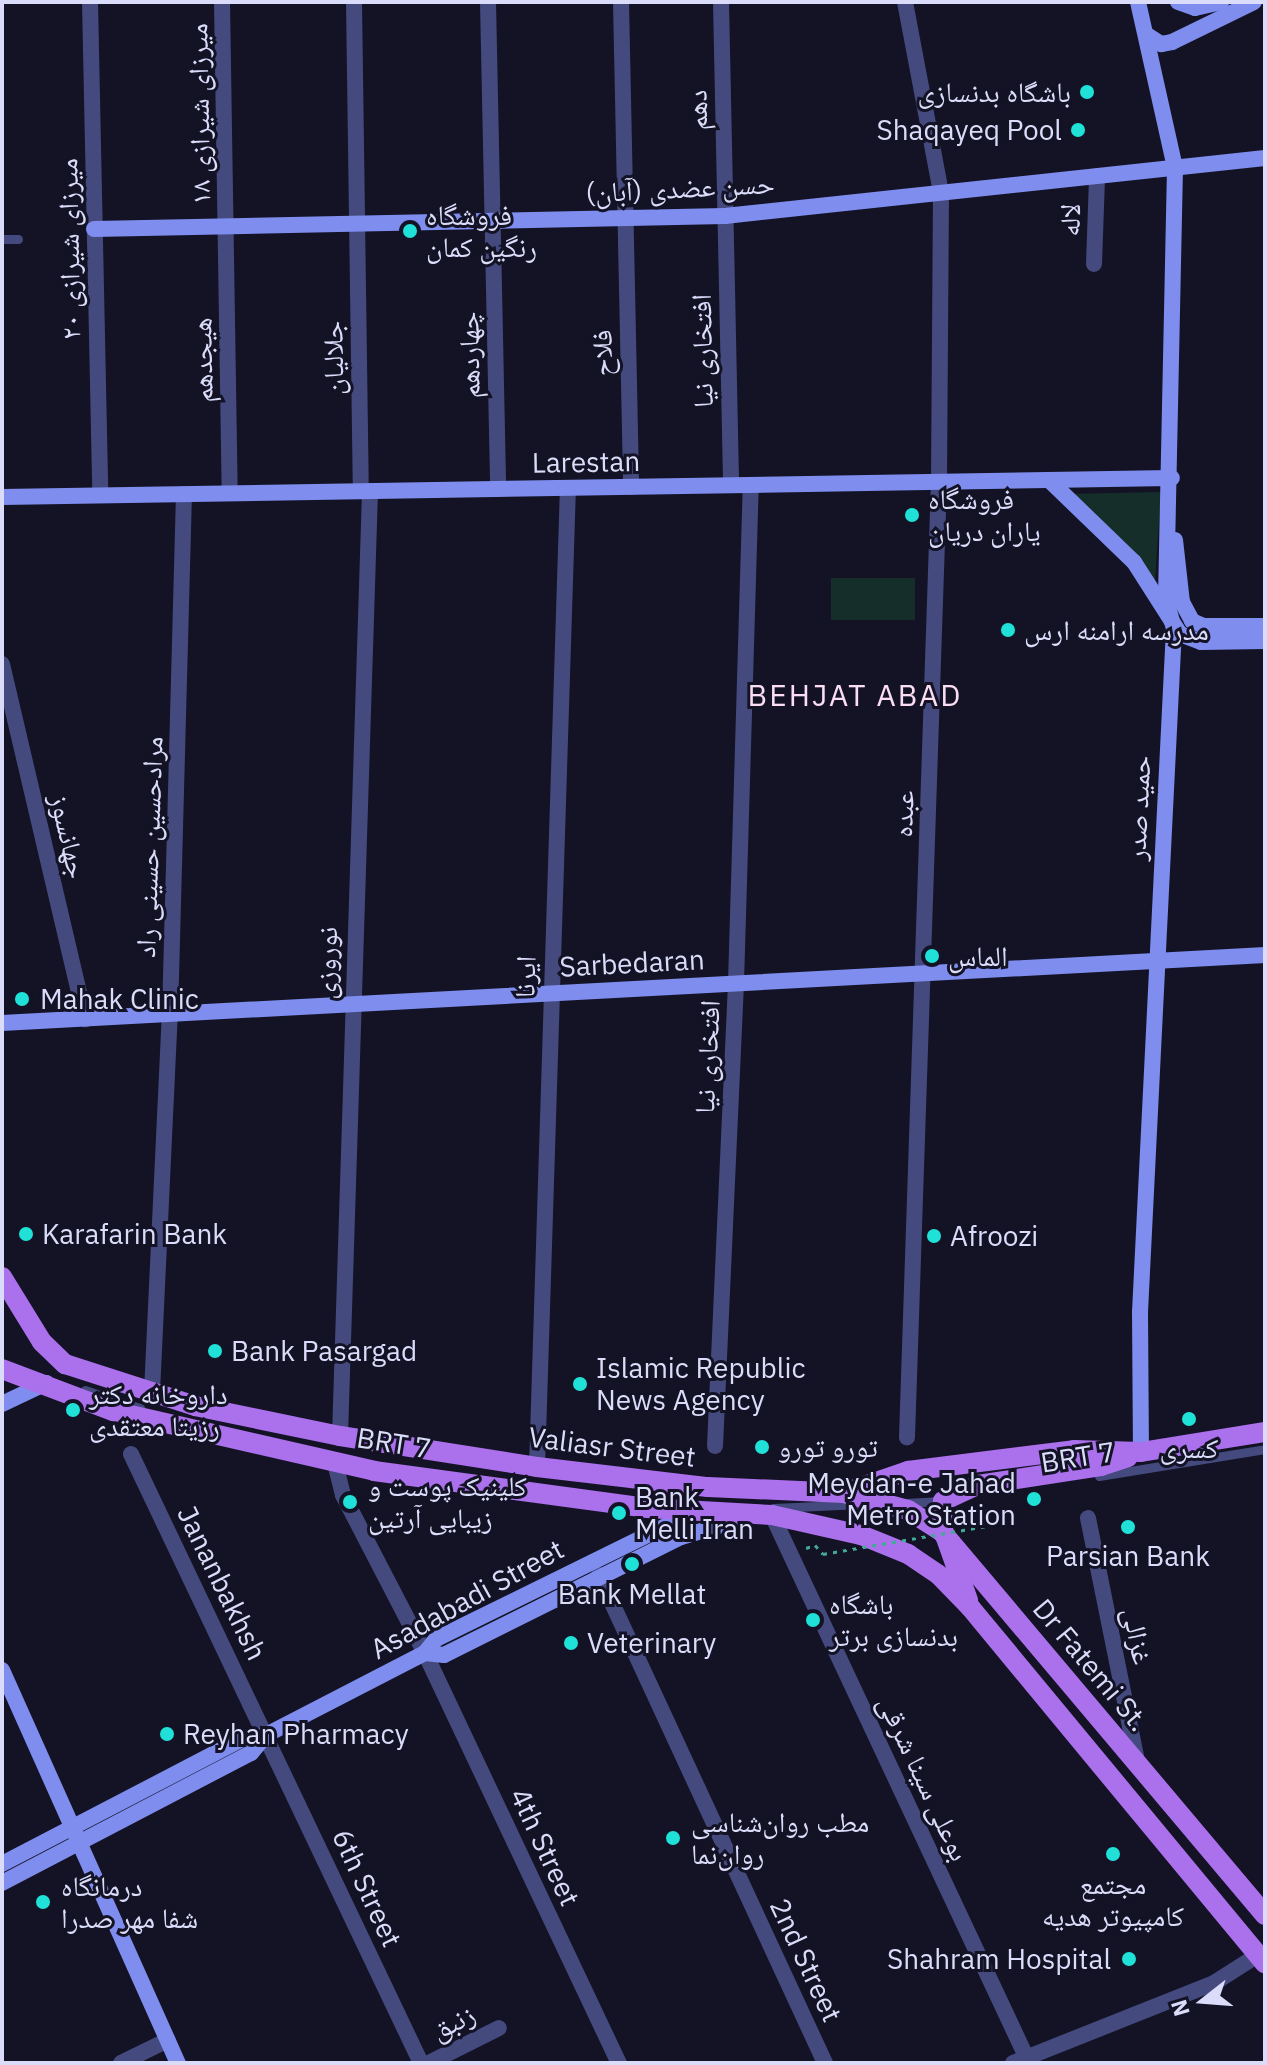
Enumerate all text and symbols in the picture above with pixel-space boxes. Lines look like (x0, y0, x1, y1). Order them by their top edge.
street label: میرزای شیرازی ۱۸ (181, 23, 217, 205)
place label: باشگاه بدنسازی (917, 75, 1071, 109)
marker: باشگاه بدنسازی (1078, 83, 1096, 101)
street label: دهم (680, 89, 714, 131)
place label: Shaqayeq Pool (876, 113, 1062, 147)
marker: Shaqayeq Pool (1069, 121, 1087, 139)
street label: میرزای شیرازی ۲۰ (51, 158, 87, 340)
street label: حسن عضدی (آبان) (585, 166, 775, 210)
place label: فروشگاه رنگین کمان (426, 198, 537, 264)
street label: لاله (1053, 203, 1087, 237)
marker: فروشگاه رنگین کمان (401, 222, 419, 240)
street label: افتخاری نیا (684, 294, 720, 408)
street label: چهاردهم (451, 311, 487, 399)
street label: هیجدهم (184, 317, 220, 403)
street label: جلالیان (316, 321, 350, 395)
street label: فلاح (585, 329, 619, 377)
street label: Larestan (531, 444, 641, 480)
place label: فروشگاه یاران دریان (928, 482, 1041, 548)
marker: فروشگاه یاران دریان (903, 506, 921, 524)
place label: مدرسه ارامنه ارس (1024, 613, 1209, 647)
marker: مدرسه ارامنه ارس (999, 621, 1017, 639)
district label: BEHJAT ABAD (748, 677, 962, 713)
street label: مرادحسین حسینی راد (128, 736, 170, 958)
street label: حمید صدر (1118, 754, 1158, 862)
street label: جهانسوز (43, 790, 95, 882)
street label: عبده (885, 790, 921, 838)
street label: نوروزی (308, 926, 344, 1000)
place label: الماس (948, 939, 1008, 973)
street label: Sarbedaran (559, 942, 705, 984)
marker: الماس (923, 947, 941, 965)
street label: ايرنا (507, 955, 543, 999)
place label: Mahak Clinic (40, 982, 199, 1016)
marker: Mahak Clinic (11, 988, 33, 1010)
street label: افتخاری نیا (687, 999, 727, 1115)
place label: Karafarin Bank (42, 1217, 227, 1251)
place label: Afroozi (950, 1219, 1038, 1253)
marker: Karafarin Bank (17, 1225, 35, 1243)
marker: Afroozi (925, 1227, 943, 1245)
place label: Bank Pasargad (231, 1334, 417, 1368)
marker: Bank Pasargad (206, 1342, 224, 1360)
place label: Islamic Republic News Agency (596, 1351, 805, 1417)
marker: Islamic Republic News Agency (571, 1375, 589, 1393)
place label: داروخانه دکتر رزیتا معتقدی (89, 1377, 228, 1443)
marker: داروخانه دکتر رزیتا معتقدی (64, 1401, 82, 1419)
marker: كسرى (1180, 1410, 1198, 1428)
street label: Valiasr Street (527, 1420, 697, 1474)
street label: BRT 7 (354, 1421, 434, 1465)
place label: تورو تورو (778, 1430, 878, 1464)
place label: كسرى (1160, 1431, 1218, 1465)
street label: BRT 7 (1038, 1435, 1118, 1479)
marker: تورو تورو (753, 1438, 771, 1456)
place label: Meydan-e Jahad Metro Station (807, 1466, 1016, 1532)
place label: کلینیک پوست و زیبایی آرتین (368, 1469, 527, 1535)
place label: Bank Melli Iran (635, 1480, 754, 1546)
marker: Meydan-e Jahad Metro Station (1023, 1488, 1045, 1510)
marker: کلینیک پوست و زیبایی آرتین (339, 1491, 361, 1513)
street label: Jananbakhsh (170, 1500, 274, 1666)
marker: Bank Melli Iran (610, 1504, 628, 1522)
marker: Parsian Bank (1119, 1518, 1137, 1536)
street label: Asadabadi Street (365, 1532, 569, 1666)
place label: Parsian Bank (1046, 1539, 1210, 1573)
marker: Bank Mellat (623, 1555, 641, 1573)
place label: Bank Mellat (558, 1577, 706, 1611)
place label: باشگاه بدنسازی برتر (829, 1587, 958, 1653)
street label: Dr Fatemi St. (1026, 1592, 1156, 1738)
street label: غزالی (1116, 1605, 1160, 1667)
marker: باشگاه بدنسازی برتر (804, 1611, 822, 1629)
place label: Veterinary (587, 1626, 716, 1660)
marker: Veterinary (562, 1634, 580, 1652)
street label: بوعلی سینا شرقی (871, 1690, 977, 1866)
place label: Reyhan Pharmacy (183, 1717, 409, 1751)
marker: Reyhan Pharmacy (158, 1725, 176, 1743)
street label: 4th Street (503, 1783, 587, 1911)
place label: مطب روان‌شناسی روان‌نما (691, 1805, 869, 1871)
street label: 6th Street (325, 1824, 409, 1952)
marker: مطب روان‌شناسی روان‌نما (662, 1827, 684, 1849)
marker: مجتمع کامپیوتر هدیه (1104, 1845, 1122, 1863)
place label: مجتمع کامپیوتر هدیه (1042, 1867, 1184, 1933)
place label: درمانگاه شفا مهر صدرا (61, 1869, 198, 1935)
marker: درمانگاه شفا مهر صدرا (32, 1891, 54, 1913)
street label: 2nd Street (763, 1893, 849, 2027)
place label: Shahram Hospital (887, 1942, 1111, 1976)
marker: Shahram Hospital (1118, 1948, 1140, 1970)
north arrow (1163, 1961, 1243, 2041)
text: N (1163, 1996, 1196, 2020)
street label: زنبق (426, 1997, 480, 2047)

